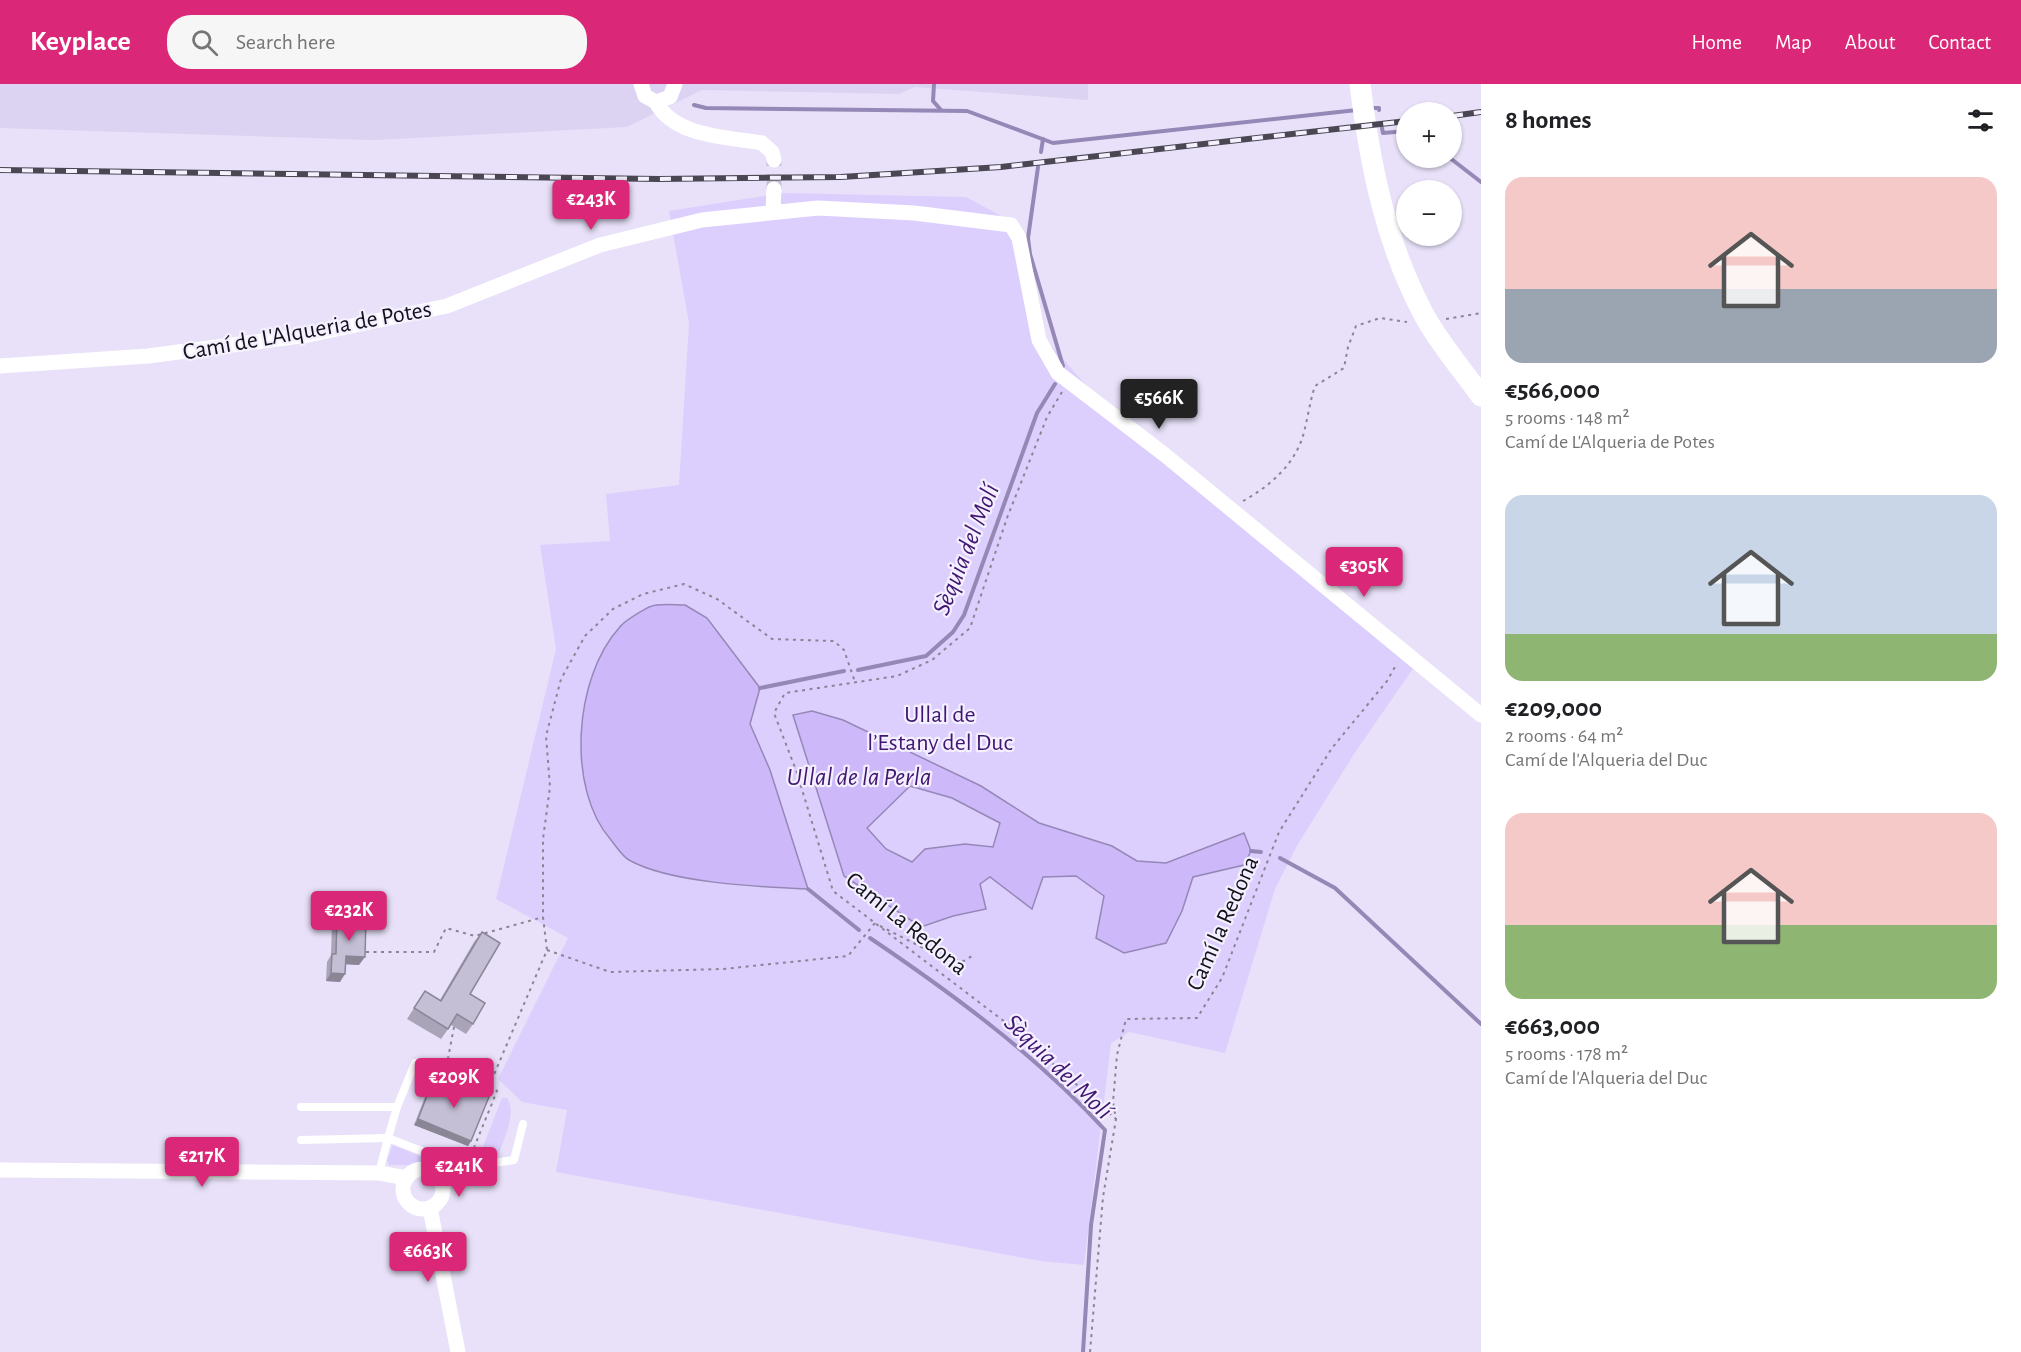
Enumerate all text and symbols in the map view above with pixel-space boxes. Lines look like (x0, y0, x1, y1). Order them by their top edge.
search box (167, 15, 587, 69)
icon: search (188, 26, 221, 59)
text: Keyplace (30, 28, 131, 56)
text: Search here (236, 31, 335, 53)
text: Home (1691, 32, 1742, 53)
text: Map (1775, 32, 1812, 53)
text: About (1845, 32, 1895, 53)
text: Contact (1928, 32, 1991, 53)
map controls (1396, 102, 1462, 246)
button: + (1396, 102, 1462, 168)
icon: filters (1964, 104, 1997, 137)
text: 8 homes (1505, 107, 1592, 133)
pin: €243K (549, 180, 633, 231)
button: − (1396, 180, 1462, 246)
text: €243K (566, 189, 616, 209)
icon: home (1697, 216, 1805, 324)
street label: Camí de L'Alqueria de Potes (181, 297, 433, 365)
text: €566,000 (1505, 377, 1600, 403)
pin: €566K (1117, 379, 1201, 430)
text: €566K (1135, 388, 1183, 408)
text: 5 rooms · 148 m² (1505, 408, 1629, 428)
text: Camí de L'Alqueria de Potes (1505, 432, 1715, 452)
water label: Sèquia del Molí (928, 479, 1005, 619)
icon: home (1697, 534, 1805, 642)
pin: €305K (1322, 547, 1406, 598)
text: €305K (1340, 556, 1388, 576)
text: €209,000 (1505, 695, 1602, 721)
park label: Ullal de l’Estany del Duc (867, 703, 1013, 755)
text: 2 rooms · 64 m² (1505, 726, 1623, 746)
text: Camí de l'Alqueria del Duc (1505, 750, 1707, 770)
water label: Ullal de la Perla (787, 764, 931, 790)
icon: home (1697, 852, 1805, 960)
street label: Camí la Redona (1183, 853, 1263, 994)
street label: Camí La Redona (841, 868, 972, 980)
pin: €232K (307, 891, 391, 942)
text: €232K (325, 900, 373, 920)
water label: Sèquia del Molí (999, 1009, 1118, 1125)
text: €663,000 (1505, 1013, 1600, 1039)
text: 5 rooms · 178 m² (1505, 1044, 1628, 1064)
pin: €209K (412, 1058, 496, 1109)
text: €209K (429, 1067, 479, 1087)
text: Camí de l'Alqueria del Duc (1505, 1068, 1707, 1088)
pin: €217K (160, 1137, 244, 1188)
text: €217K (179, 1146, 225, 1166)
pin: €241K (417, 1147, 501, 1198)
text: €241K (435, 1156, 483, 1176)
pin: €663K (386, 1232, 470, 1283)
text: €663K (404, 1241, 452, 1261)

